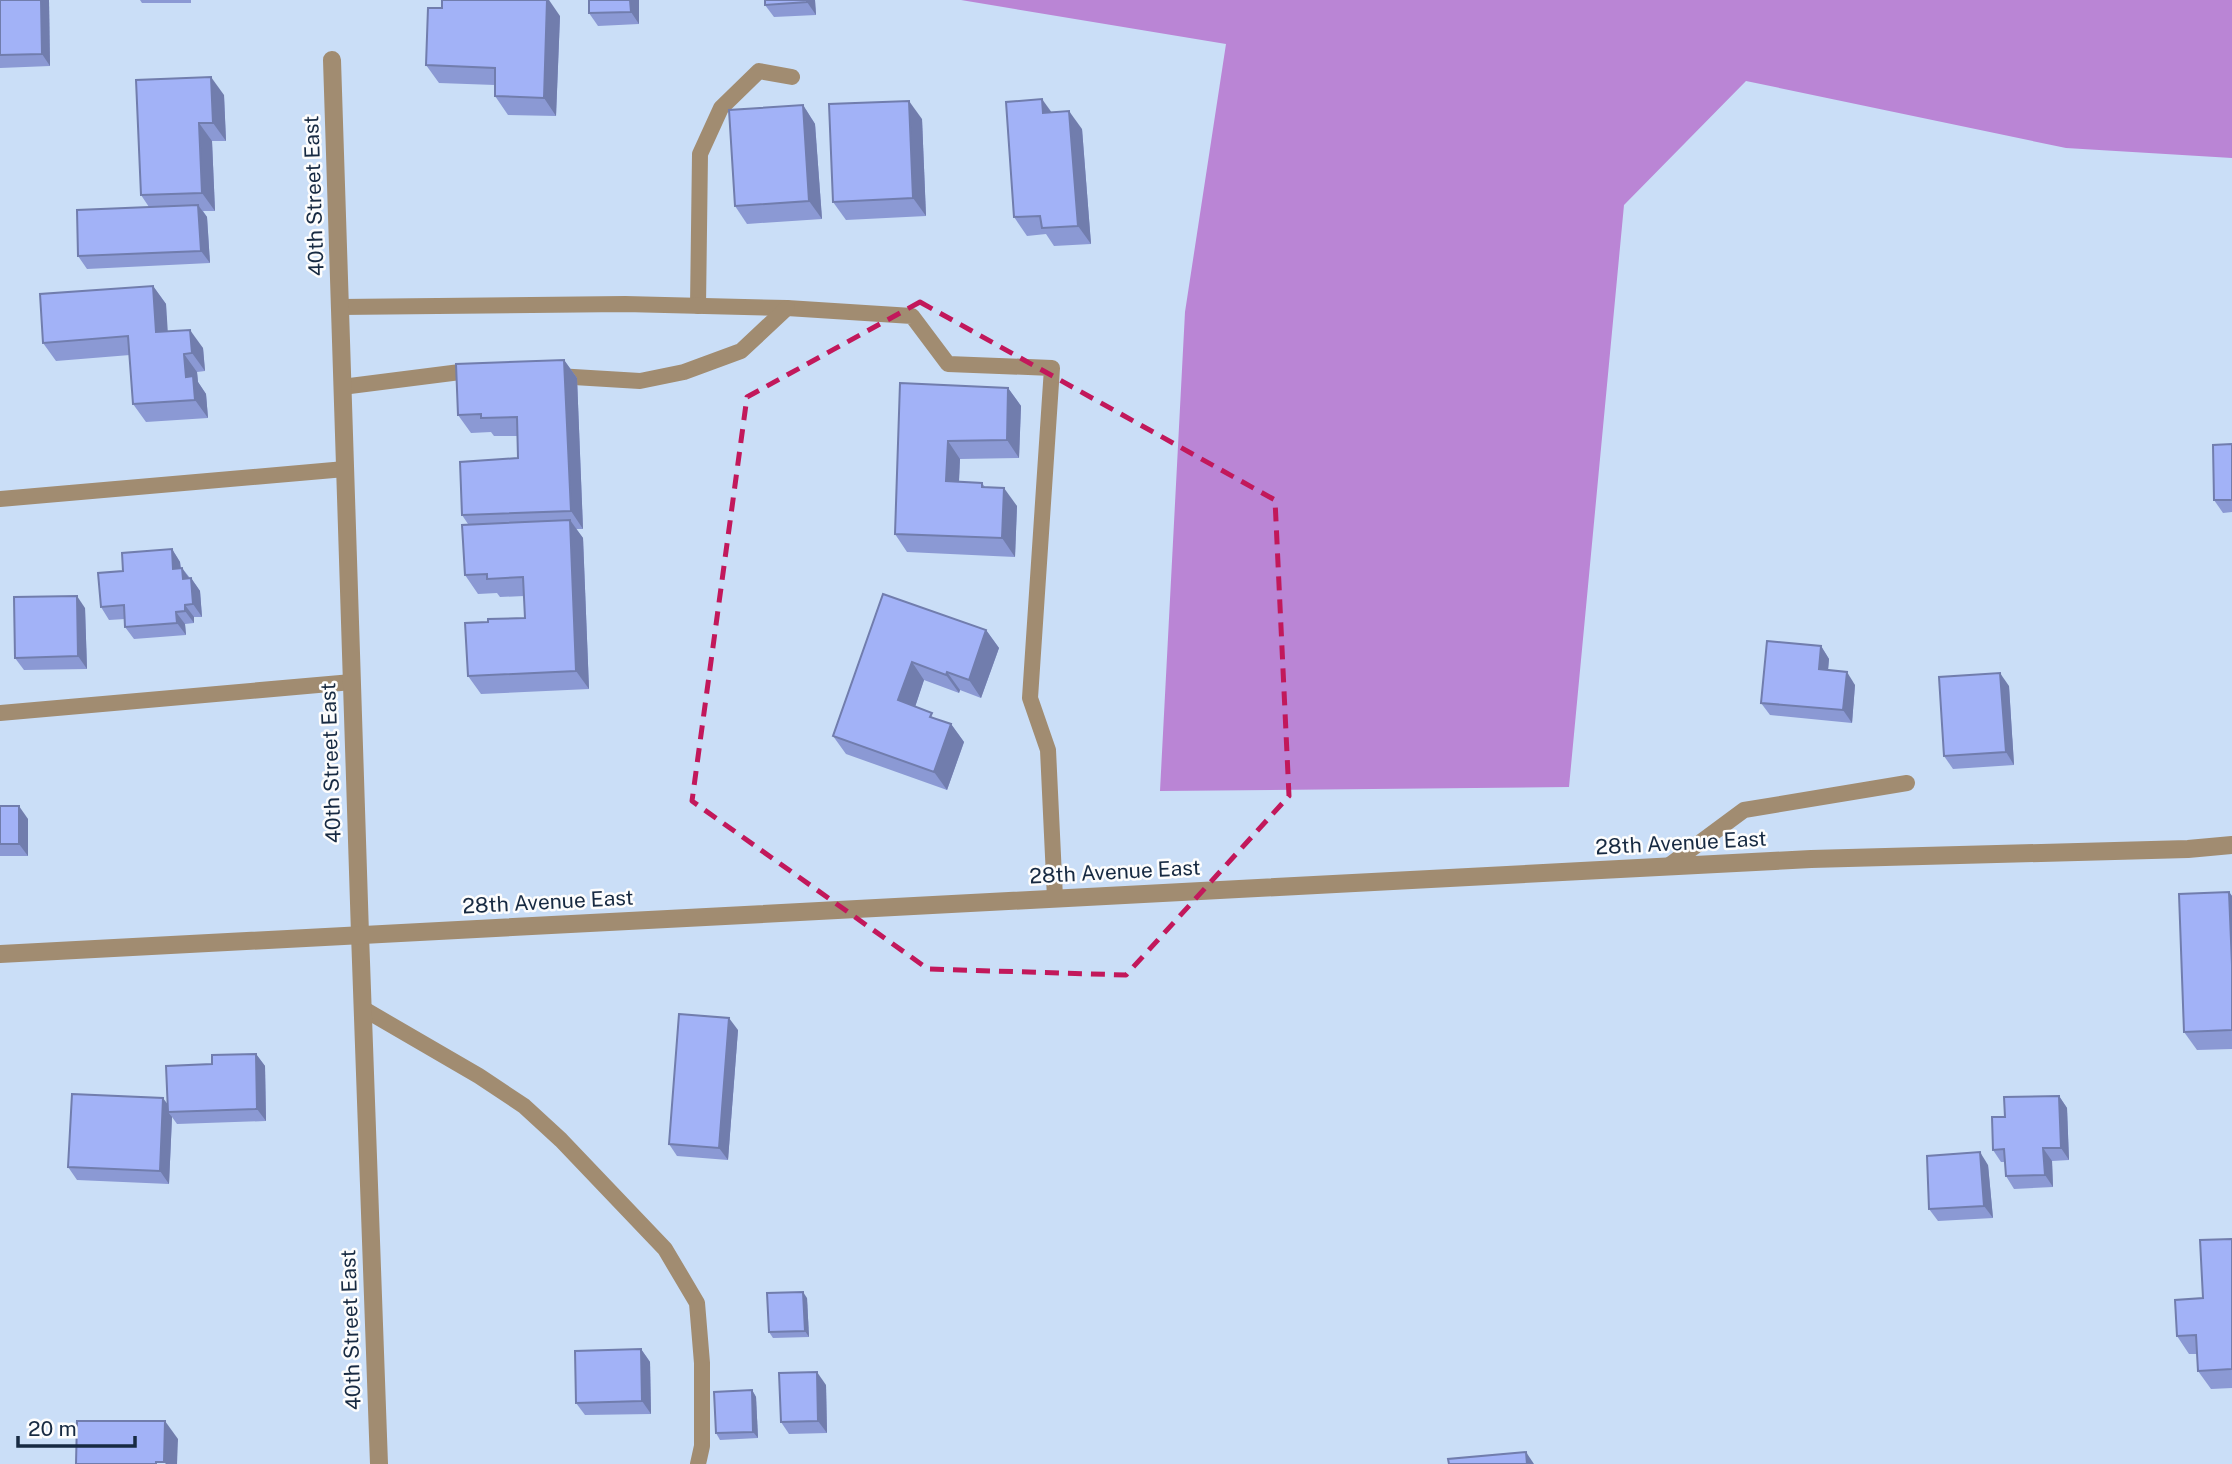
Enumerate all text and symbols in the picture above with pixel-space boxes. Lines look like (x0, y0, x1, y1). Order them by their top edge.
street label: 40th Street East (298, 115, 329, 277)
street label: 40th Street East (315, 682, 346, 844)
street label: 28th Avenue East (1595, 826, 1767, 859)
street label: 28th Avenue East (1029, 855, 1201, 888)
street label: 28th Avenue East (462, 885, 634, 918)
street label: 40th Street East (335, 1249, 366, 1411)
scale bar (18, 1404, 135, 1448)
text: 20 m (28, 1416, 77, 1441)

